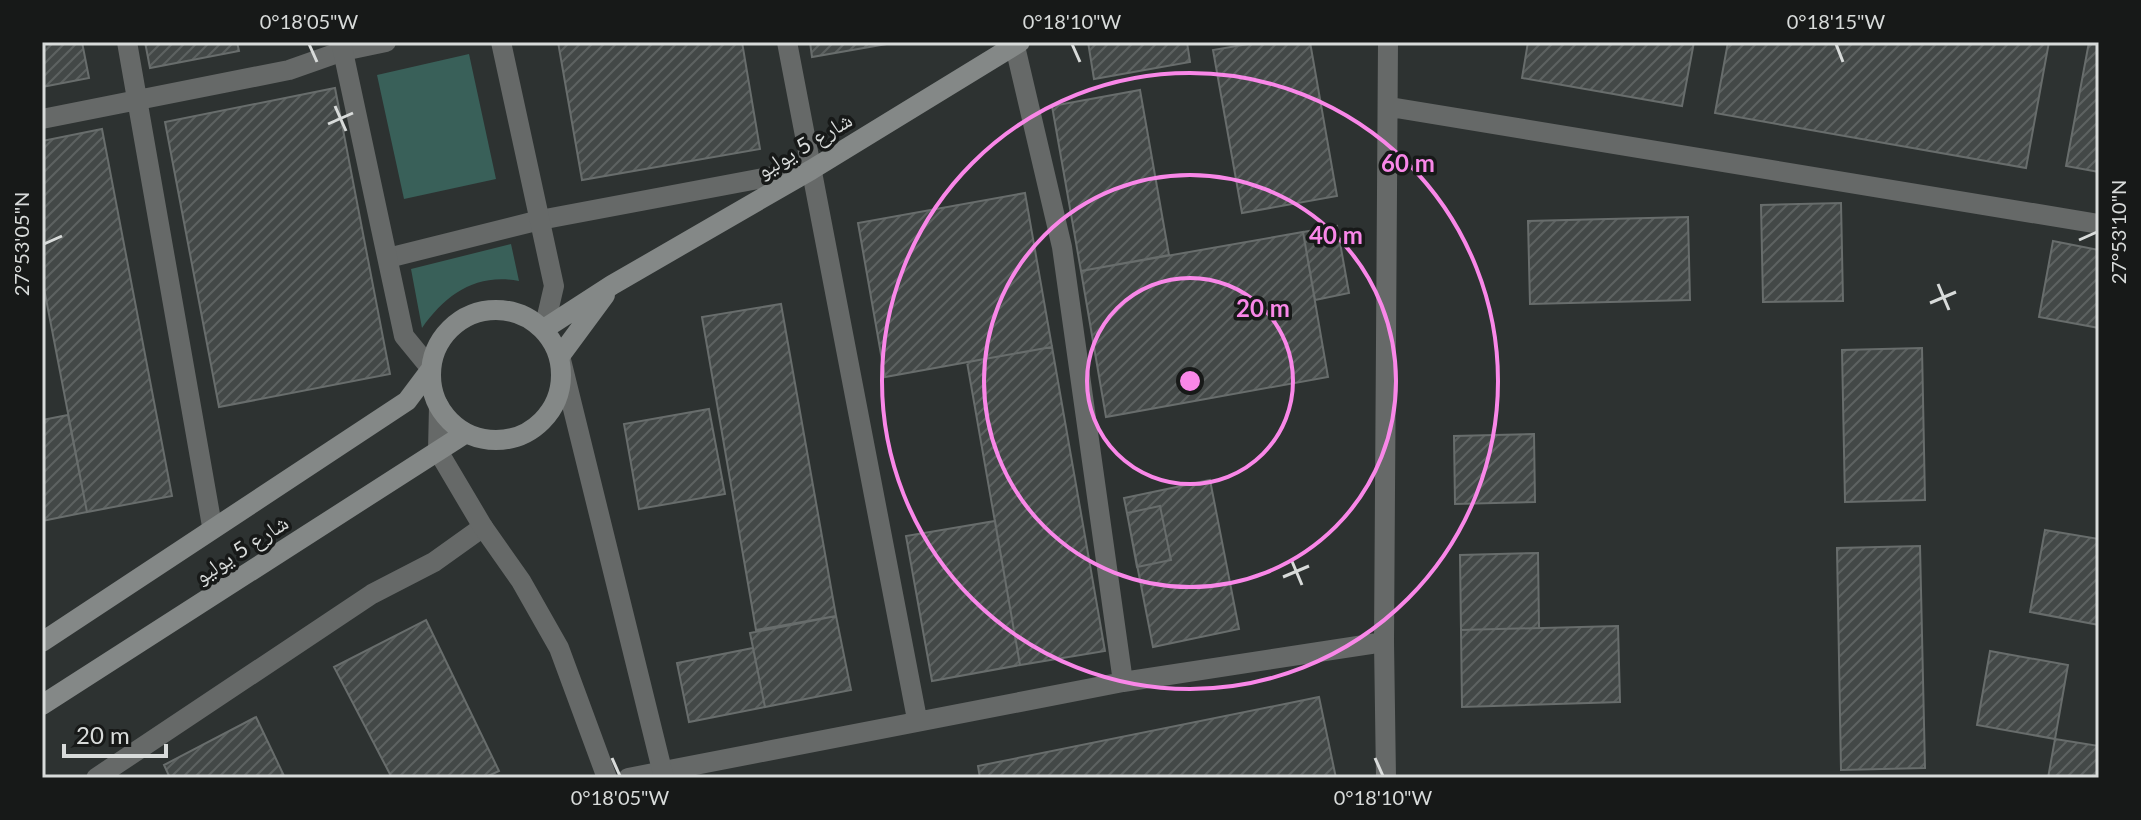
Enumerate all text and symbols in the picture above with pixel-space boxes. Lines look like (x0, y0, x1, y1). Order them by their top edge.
text: 0°18'05"W (260, 9, 359, 33)
text: 0°18'10"W (1023, 9, 1122, 33)
text: 0°18'15"W (1787, 9, 1886, 33)
street label: شارع 5 يوليو (751, 106, 857, 184)
text: 60 m (1381, 148, 1435, 177)
text: 27°53'10"N (2106, 180, 2130, 284)
text: 27°53'05"N (9, 192, 33, 296)
text: 40 m (1309, 220, 1363, 249)
text: 20 m (1236, 293, 1290, 322)
centre of rings (1176, 367, 1204, 395)
street label: شارع 5 يوليو (189, 508, 293, 590)
scale bar (64, 708, 166, 758)
text: 20 m (76, 720, 130, 749)
text: 0°18'05"W (571, 785, 670, 809)
text: 0°18'10"W (1334, 785, 1433, 809)

